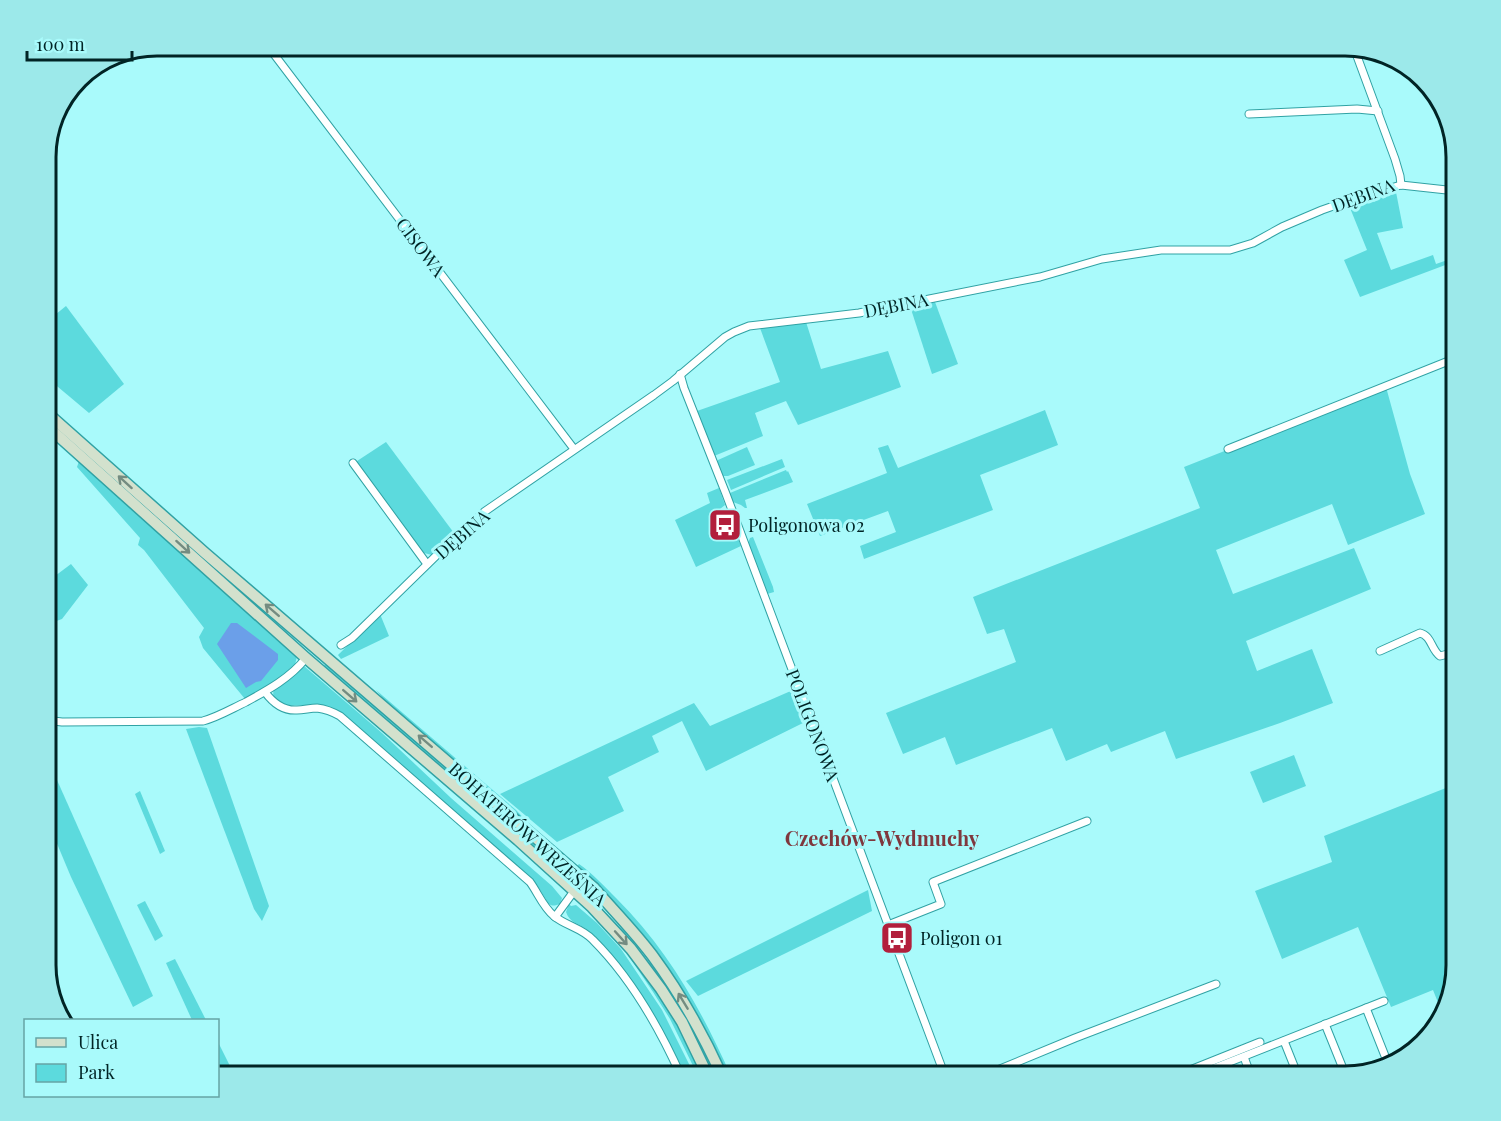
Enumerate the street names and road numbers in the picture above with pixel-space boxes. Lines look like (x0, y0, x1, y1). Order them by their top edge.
street label: DĘBINA (1328, 172, 1398, 217)
street label: CISOWA (391, 213, 451, 282)
street label: DĘBINA (862, 287, 931, 323)
street label: DĘBINA (430, 503, 495, 564)
street label: POLIGONOWA (781, 665, 846, 785)
street label: BOHATERÓW WRZEŚNIA (444, 757, 612, 912)

